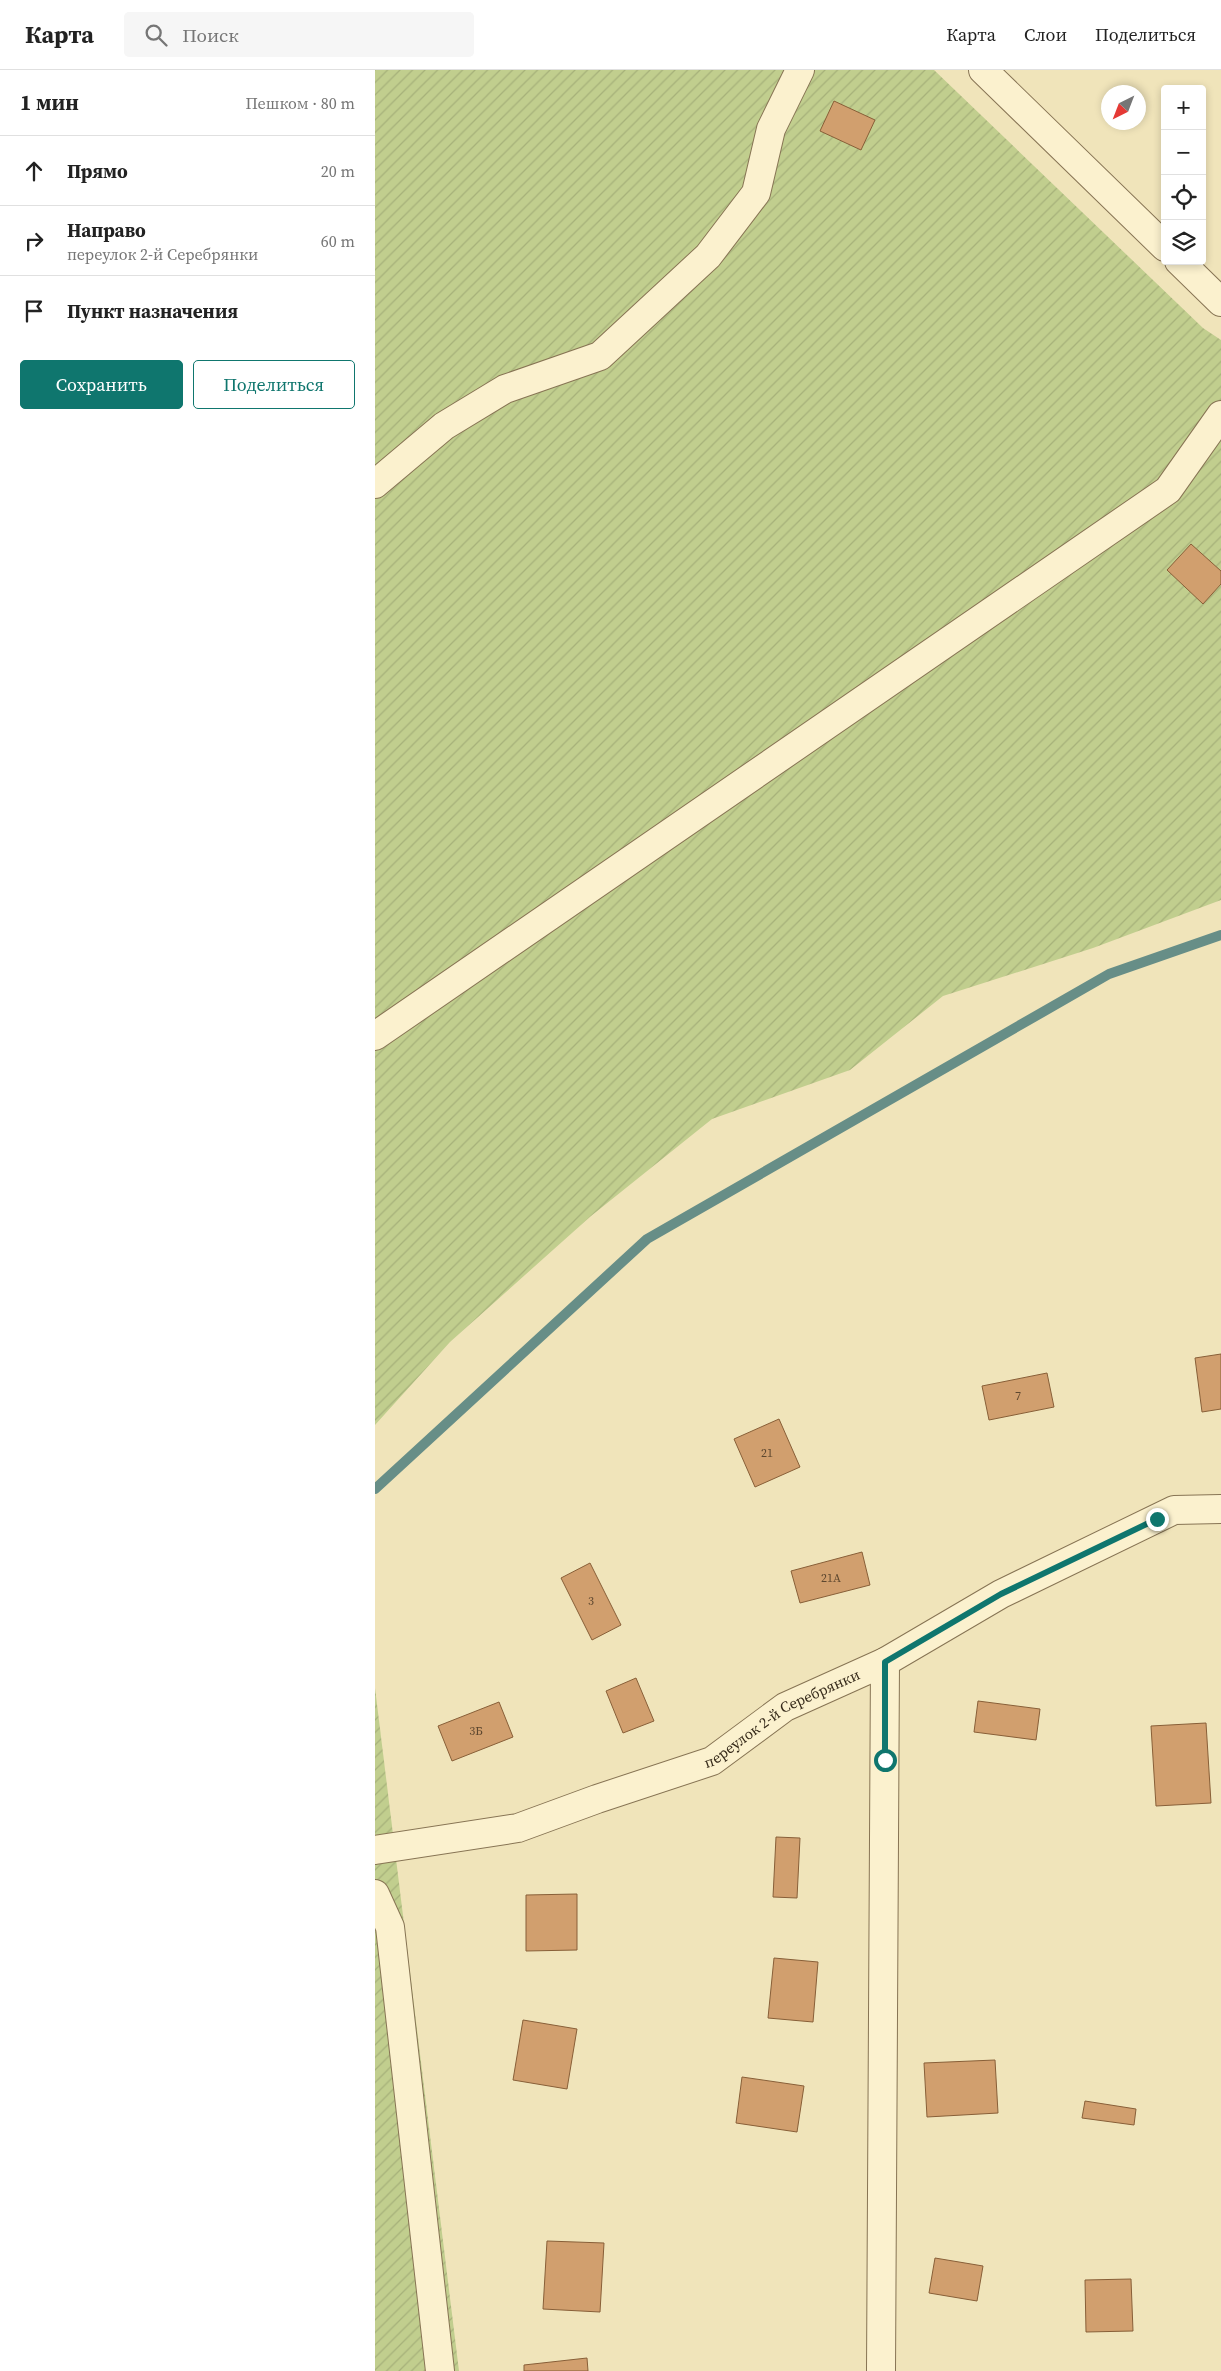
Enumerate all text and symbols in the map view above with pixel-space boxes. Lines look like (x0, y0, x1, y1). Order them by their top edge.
search box (124, 12, 474, 57)
text: Карта (25, 18, 94, 51)
icon: search (142, 21, 170, 49)
text: Поиск (182, 22, 239, 48)
text: Карта (946, 22, 996, 47)
text: Слои (1024, 22, 1067, 47)
text: Поделиться (1095, 22, 1196, 47)
north arrow (1101, 85, 1146, 130)
map controls (1161, 85, 1206, 265)
button: + (1161, 85, 1206, 130)
text: 1 мин (20, 88, 79, 117)
text: Пешком · 80 m (245, 92, 355, 114)
button: − (1161, 130, 1206, 175)
icon: ahead (20, 157, 48, 185)
text: Прямо (67, 158, 128, 184)
text: 20 m (321, 160, 355, 182)
button: locate (1161, 175, 1206, 220)
text: Направо (67, 217, 146, 243)
button: layers (1161, 220, 1206, 265)
icon: right (20, 227, 48, 255)
text: 60 m (321, 230, 355, 252)
text: переулок 2-й Серебрянки (67, 243, 258, 265)
icon: arrive (20, 297, 48, 325)
text: Пункт назначения (67, 298, 238, 324)
button: Сохранить (20, 360, 183, 409)
button: Поделиться (193, 360, 355, 409)
house number: 7 (1015, 1388, 1021, 1404)
house number: 21 (761, 1445, 773, 1461)
route end (1146, 1508, 1169, 1531)
house number: 21А (821, 1570, 841, 1586)
house number: 3 (588, 1593, 594, 1609)
street label: переулок 2-й Серебрянки (701, 1664, 863, 1773)
house number: 3Б (469, 1723, 483, 1739)
route start (874, 1749, 897, 1772)

